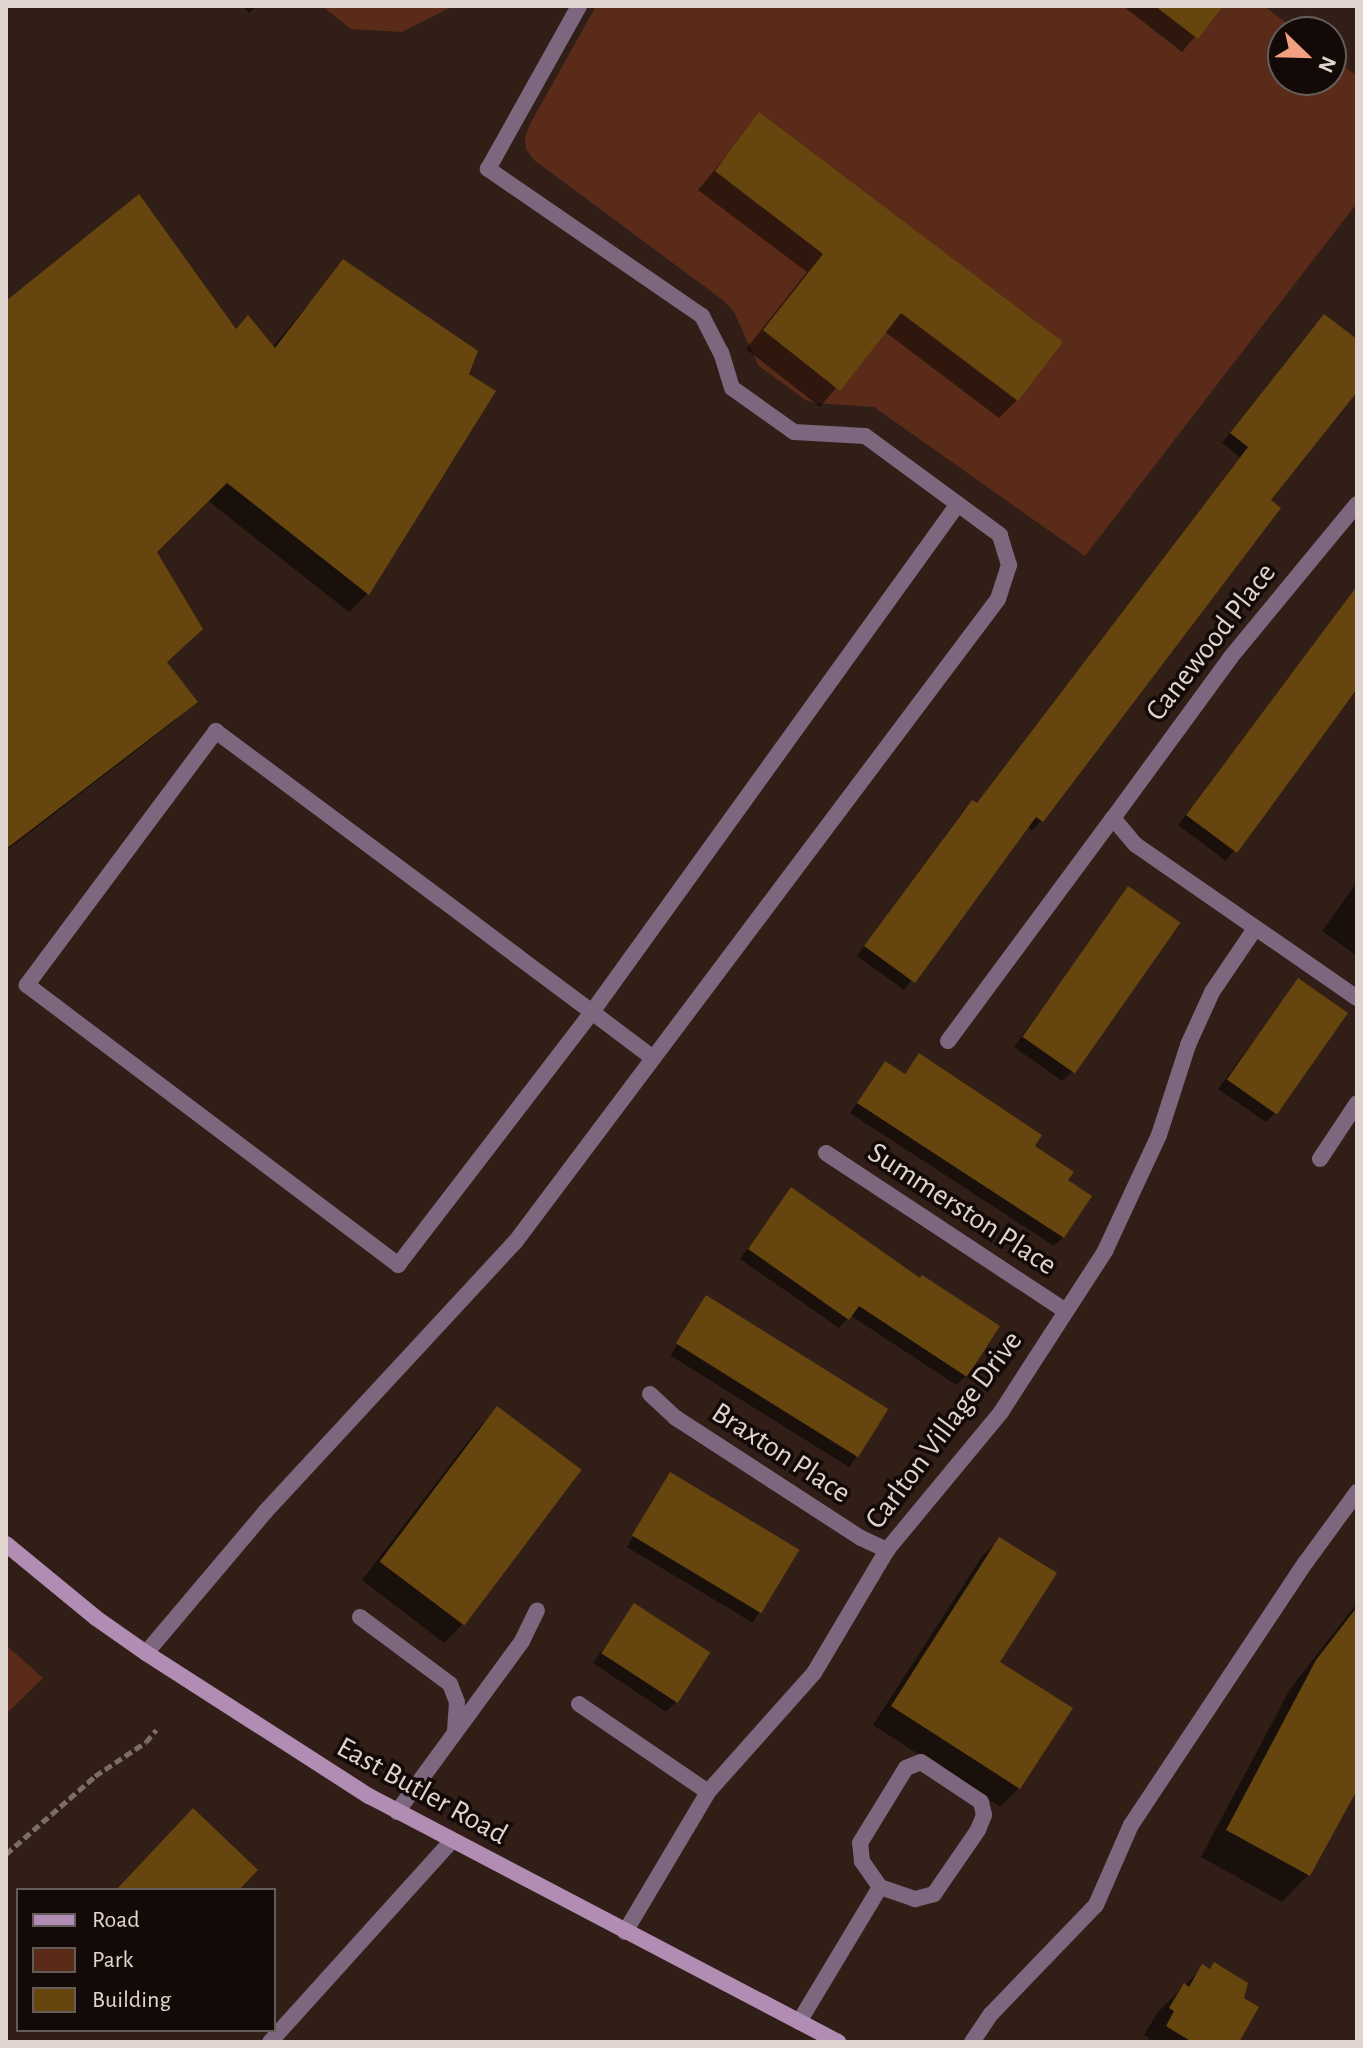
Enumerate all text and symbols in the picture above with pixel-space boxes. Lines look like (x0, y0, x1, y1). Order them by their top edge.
north arrow (1267, 16, 1347, 96)
text: N (1314, 53, 1340, 76)
street label: Canewood Place (1138, 556, 1284, 728)
street label: Summerston Place (861, 1135, 1063, 1283)
street label: Carlton Village Drive (858, 1324, 1030, 1536)
street label: Braxton Place (705, 1395, 857, 1511)
street label: East Butler Road (330, 1729, 514, 1853)
legend (16, 1888, 276, 2032)
text: Road (92, 1908, 140, 1932)
text: Park (92, 1948, 133, 1972)
text: Building (92, 1988, 171, 2012)

